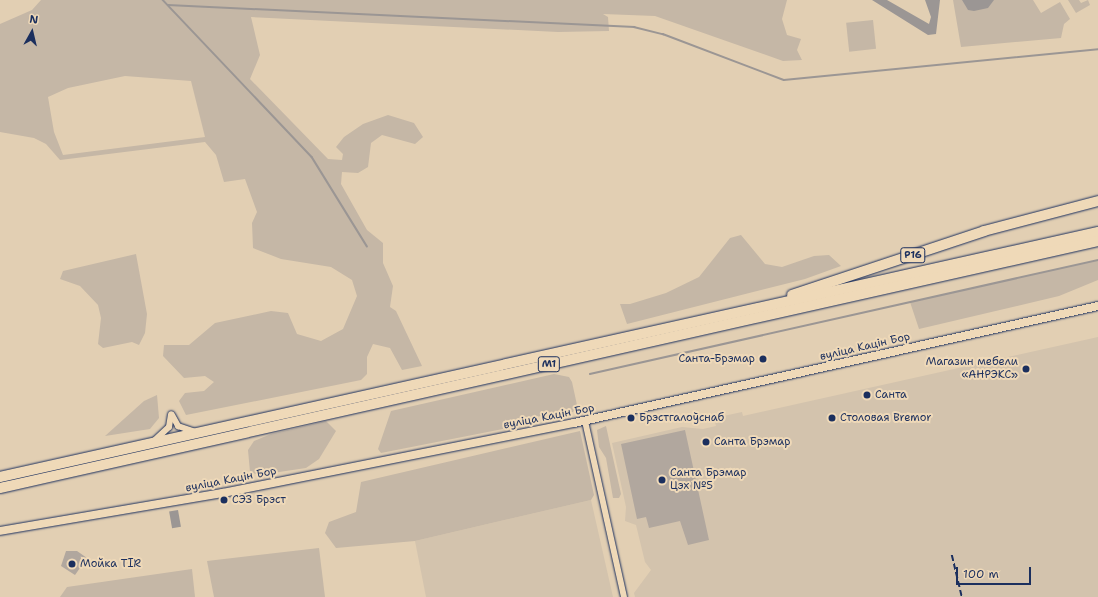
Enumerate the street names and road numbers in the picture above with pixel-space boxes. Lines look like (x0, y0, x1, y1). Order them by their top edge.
road number: Р16 (900, 247, 926, 263)
street label: вуліца Кацін Бор (819, 330, 911, 364)
road number: М1 (537, 356, 561, 372)
street label: вуліца Кацін Бор (502, 402, 596, 432)
street label: вуліца Кацін Бор (184, 465, 278, 495)

